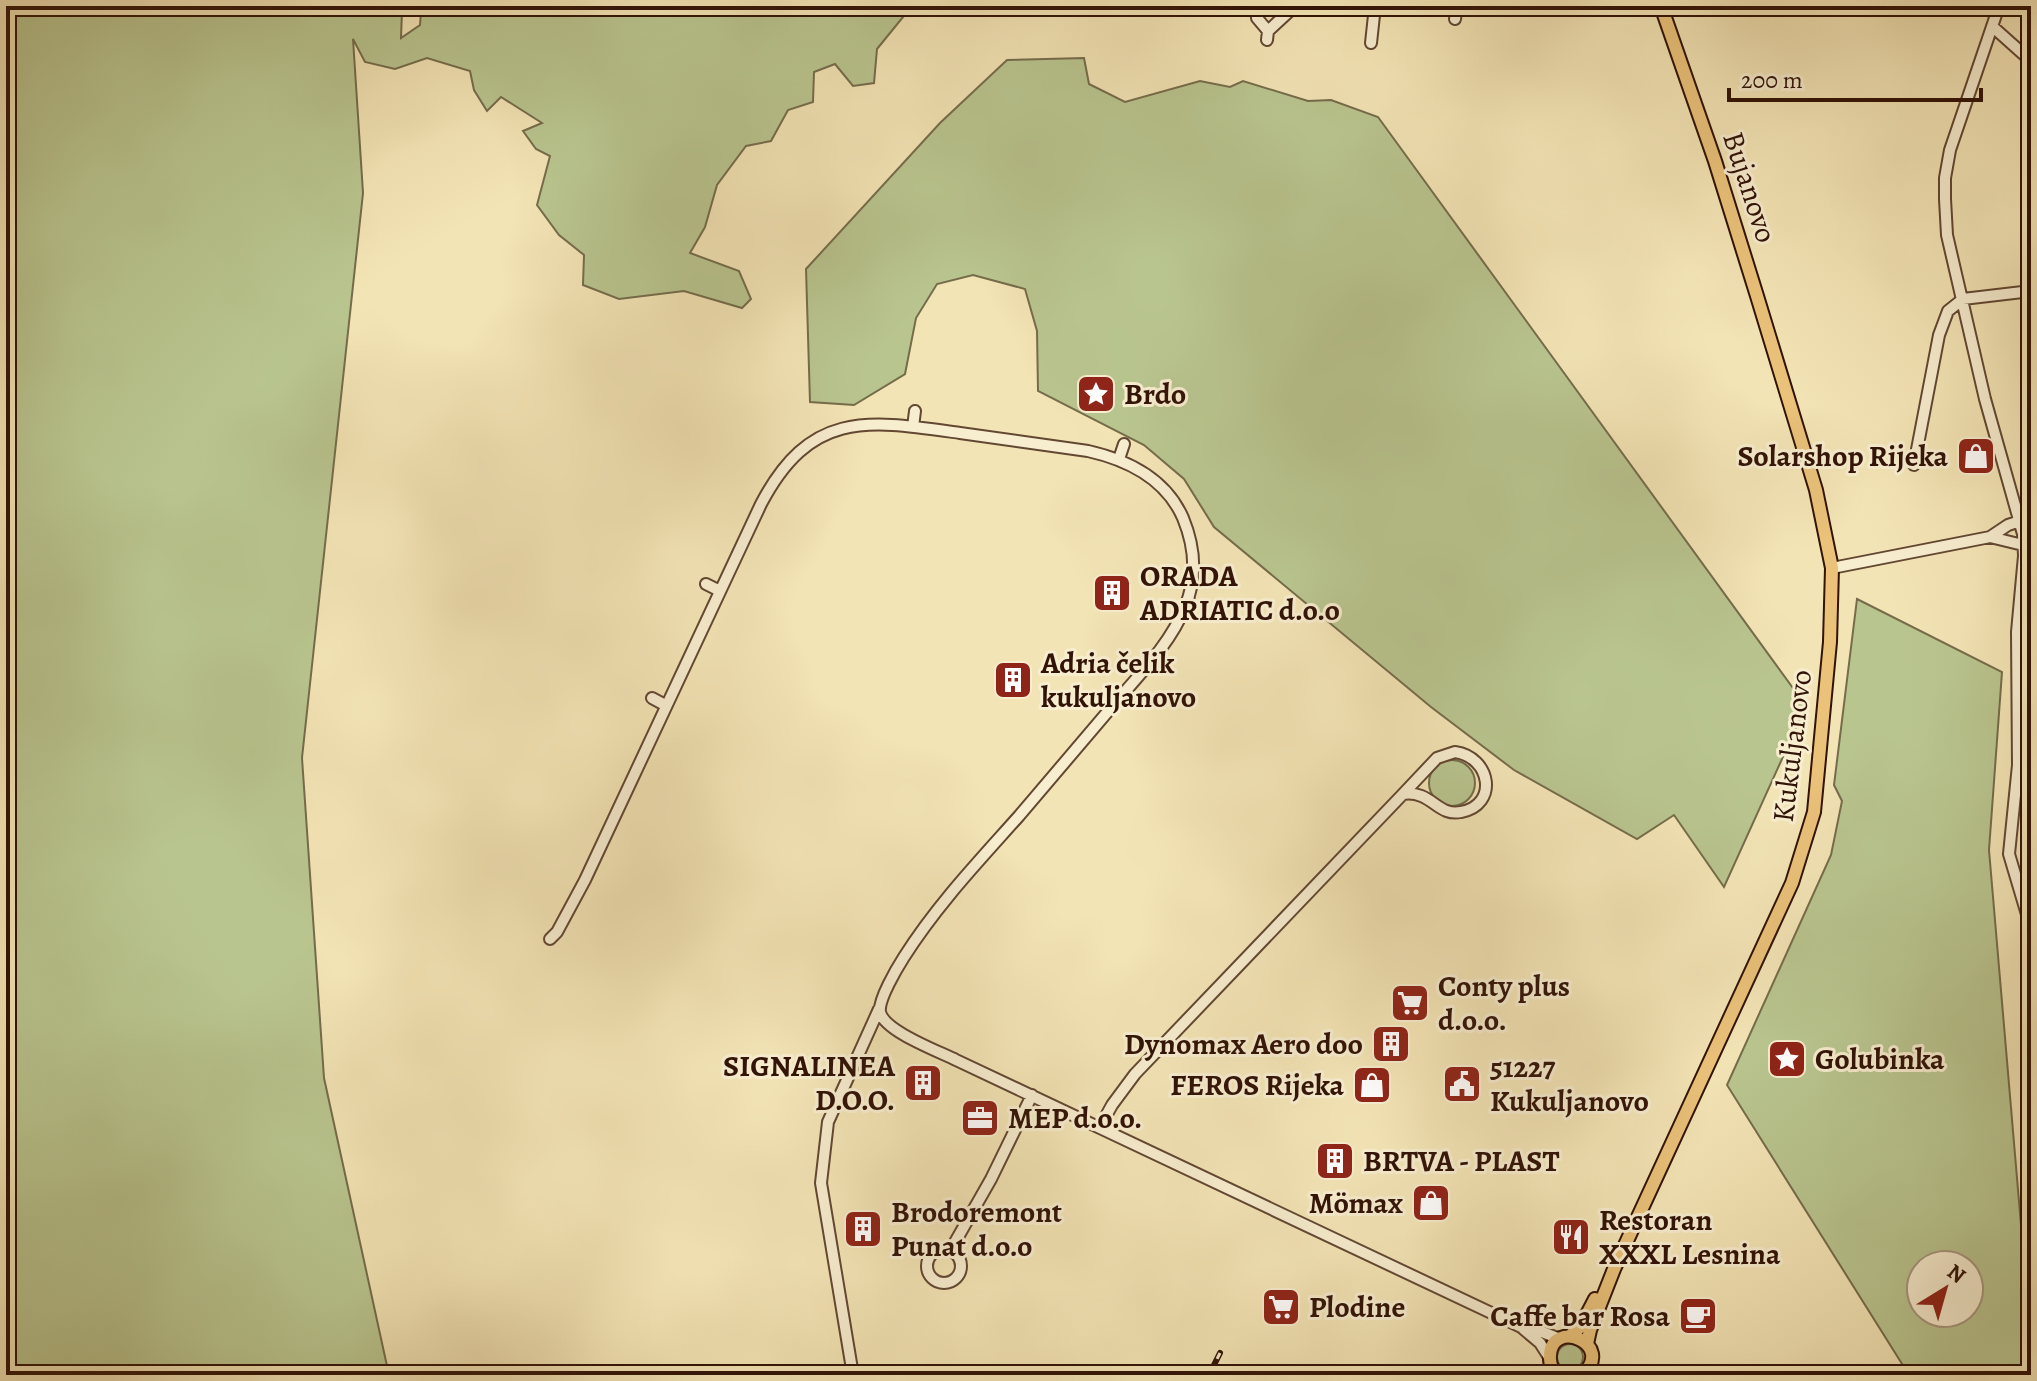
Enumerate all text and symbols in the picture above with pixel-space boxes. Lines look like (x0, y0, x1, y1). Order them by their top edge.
scale bar (1729, 52, 1981, 102)
text: 200 m (1741, 64, 1803, 96)
street label: Bujanovo (1713, 126, 1787, 248)
place icon: Brdo (1075, 373, 1117, 415)
place label: Brdo (1124, 374, 1186, 414)
shop icon: Solarshop Rijeka (1955, 435, 1997, 477)
place label: Solarshop Rijeka (1737, 436, 1949, 476)
place label: ORADA ADRIATIC d.o.o (1139, 556, 1340, 630)
building icon: ORADA ADRIATIC d.o.o (1091, 572, 1133, 614)
place label: Adria čelik kukuljanovo (1040, 643, 1196, 717)
building icon: Adria čelik kukuljanovo (992, 659, 1034, 701)
street label: Kukuljanovo (1763, 668, 1821, 824)
place label: Conty plus d.o.o. (1438, 966, 1570, 1040)
supermarket icon: Conty plus d.o.o. (1389, 982, 1431, 1024)
building icon: Dynomax Aero doo (1370, 1023, 1412, 1065)
place label: Dynomax Aero doo (1124, 1024, 1363, 1064)
place icon: Golubinka (1766, 1038, 1808, 1080)
place label: Golubinka (1815, 1039, 1945, 1079)
place label: SIGNALINEA D.O.O. (723, 1046, 895, 1120)
place label: 51227 Kukuljanovo (1490, 1047, 1649, 1121)
building icon: SIGNALINEA D.O.O. (902, 1062, 944, 1104)
public building icon: 51227 Kukuljanovo (1441, 1063, 1483, 1105)
shop icon: FEROS Rijeka (1351, 1064, 1393, 1106)
place label: FEROS Rijeka (1170, 1065, 1345, 1105)
office icon: MEP d.o.o. (959, 1097, 1001, 1139)
place label: MEP d.o.o. (1008, 1098, 1142, 1138)
building icon: BRTVA - PLAST (1314, 1140, 1356, 1182)
place label: BRTVA - PLAST (1363, 1141, 1559, 1181)
shop icon: Mömax (1410, 1182, 1452, 1224)
place label: Mömax (1309, 1183, 1403, 1223)
place label: Brodoremont Punat d.o.o (891, 1192, 1062, 1266)
place label: Restoran XXXL Lesnina (1599, 1200, 1781, 1274)
building icon: Brodoremont Punat d.o.o (842, 1208, 884, 1250)
restaurant icon: Restoran XXXL Lesnina (1550, 1216, 1592, 1258)
north arrow (1905, 1249, 1985, 1329)
text: N (1941, 1257, 1972, 1291)
supermarket icon: Plodine (1260, 1286, 1302, 1328)
place label: Plodine (1309, 1287, 1405, 1327)
cafe icon: Caffe bar Rosa (1677, 1295, 1719, 1337)
place label: Caffe bar Rosa (1490, 1296, 1670, 1336)

